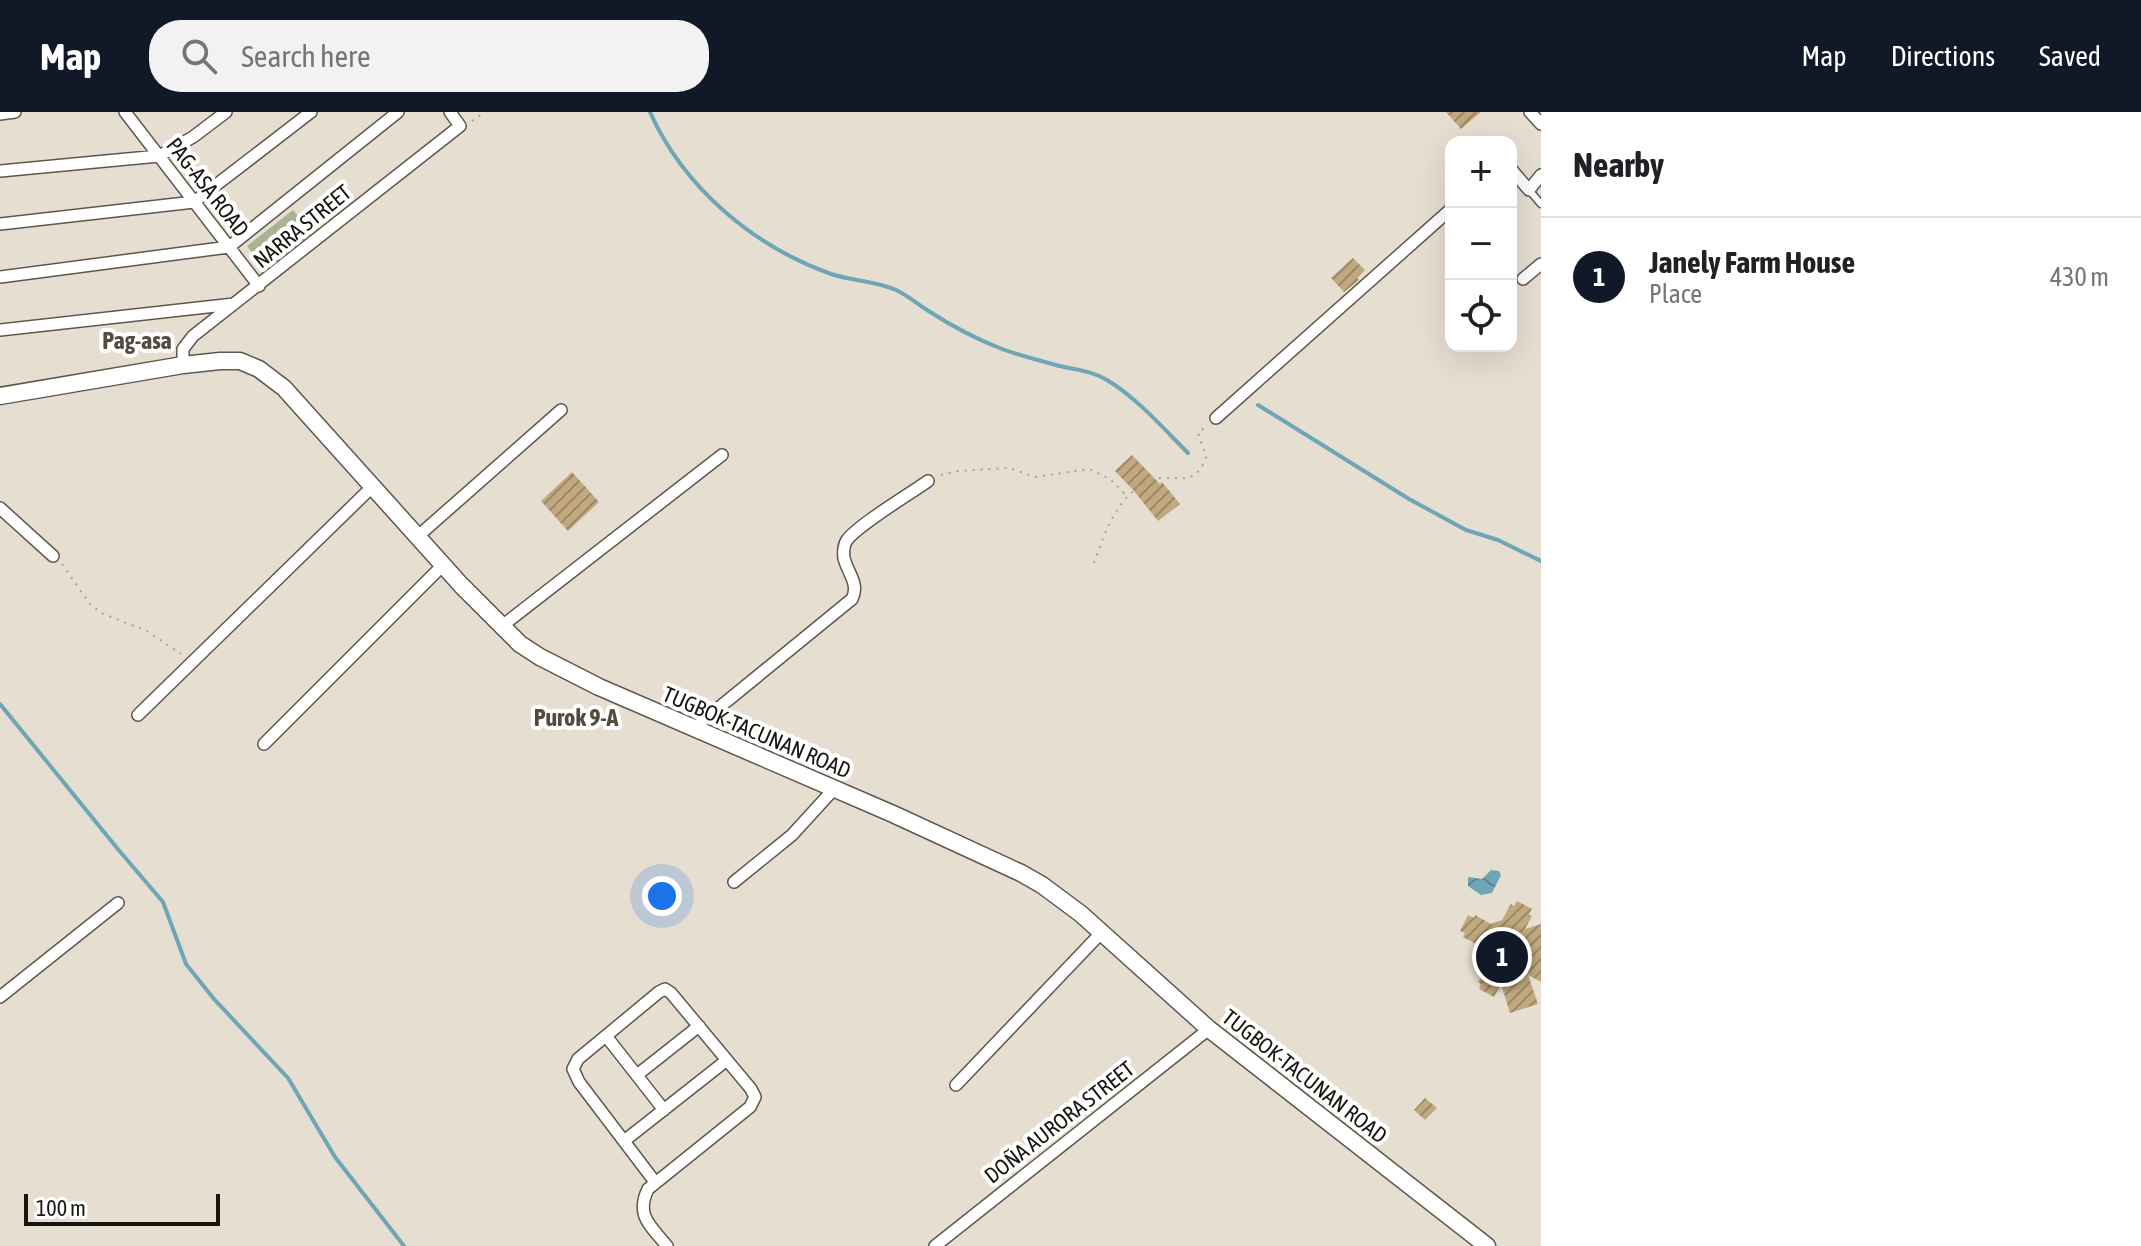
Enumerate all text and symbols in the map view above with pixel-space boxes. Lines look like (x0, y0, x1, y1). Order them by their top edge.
search box (149, 20, 709, 92)
icon: search (177, 34, 221, 78)
text: Map (40, 35, 101, 78)
text: Search here (241, 39, 371, 73)
text: Map (1802, 40, 1847, 72)
text: Directions (1891, 40, 1995, 72)
text: Saved (2039, 40, 2101, 72)
street label: PAG-ASA ROAD (161, 132, 255, 242)
map controls (1445, 136, 1517, 352)
button: + (1445, 136, 1517, 208)
text: Nearby (1573, 145, 1664, 184)
street label: NARRA STREET (248, 179, 356, 273)
button: − (1445, 208, 1517, 280)
text: Janely Farm House (1649, 245, 1855, 279)
text: 1 (1593, 262, 1605, 292)
text: 430 m (2050, 262, 2109, 292)
text: Place (1649, 279, 1702, 309)
button: locate (1445, 280, 1517, 352)
district label: Pag-asa (102, 327, 172, 354)
street label: TUGBOK-TACUNAN ROAD (659, 681, 855, 783)
district label: Purok 9-A (534, 704, 619, 731)
your location (642, 876, 682, 916)
pin: 1 (1476, 927, 1528, 987)
street label: TUGBOK-TACUNAN ROAD (1218, 1004, 1392, 1148)
street label: DOÑA AURORA STREET (979, 1055, 1139, 1188)
scale bar (24, 1190, 220, 1226)
text: 100 m (36, 1195, 86, 1221)

